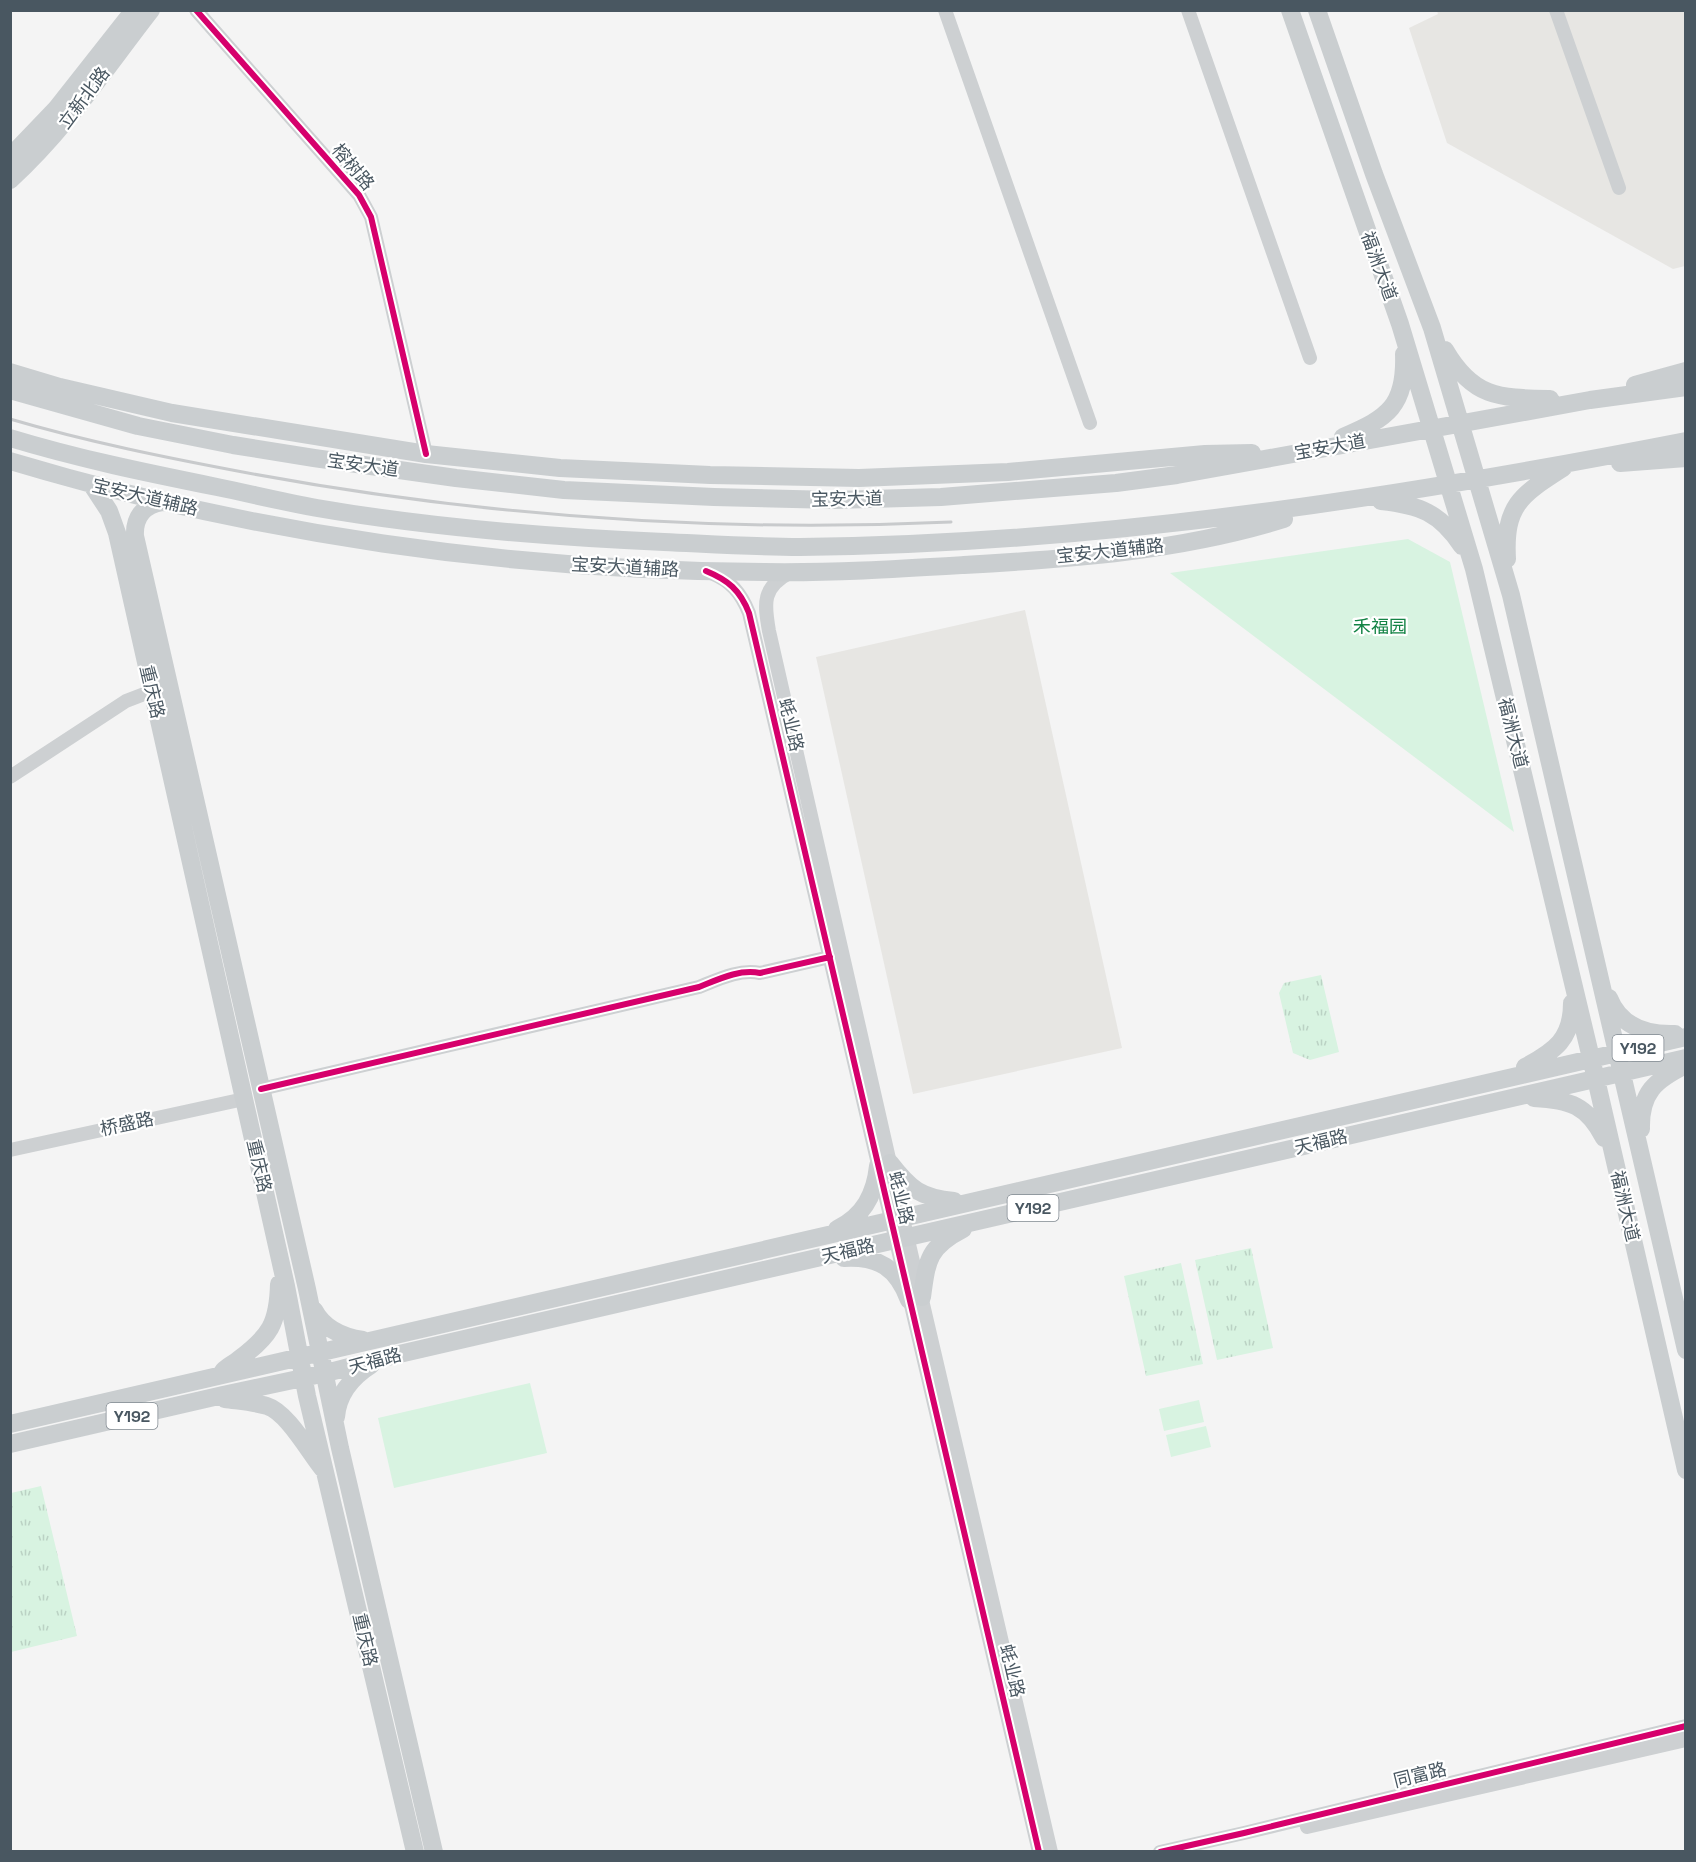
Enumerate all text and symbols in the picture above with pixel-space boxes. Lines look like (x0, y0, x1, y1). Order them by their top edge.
street label: 立新北路 (53, 62, 114, 133)
street label: 榕树路 (327, 139, 380, 195)
street label: 福洲大道 (1356, 228, 1403, 304)
street label: 宝安大道 (1292, 429, 1367, 464)
street label: 宝安大道 (326, 448, 400, 481)
street label: 宝安大道辅路 (90, 473, 200, 520)
street label: 宝安大道 (811, 486, 883, 511)
street label: 宝安大道辅路 (1055, 533, 1165, 568)
street label: 宝安大道辅路 (570, 552, 680, 581)
park label: 禾福园 (1353, 615, 1407, 638)
street label: 重庆路 (135, 663, 170, 721)
street label: 福洲大道 (1494, 695, 1533, 771)
street label: 蚝业路 (774, 696, 809, 754)
road number: Y192 (1612, 1035, 1664, 1061)
street label: 桥盛路 (98, 1107, 156, 1140)
street label: 天福路 (1292, 1124, 1350, 1159)
street label: 重庆路 (242, 1137, 277, 1195)
street label: 福洲大道 (1606, 1168, 1645, 1244)
street label: 蚝业路 (884, 1169, 919, 1227)
road number: Y192 (1008, 1195, 1058, 1221)
street label: 天福路 (819, 1233, 877, 1268)
street label: 天福路 (346, 1342, 404, 1379)
road number: Y192 (106, 1403, 158, 1429)
street label: 重庆路 (348, 1611, 383, 1669)
street label: 蚝业路 (995, 1642, 1030, 1700)
street label: 同富路 (1391, 1757, 1449, 1792)

